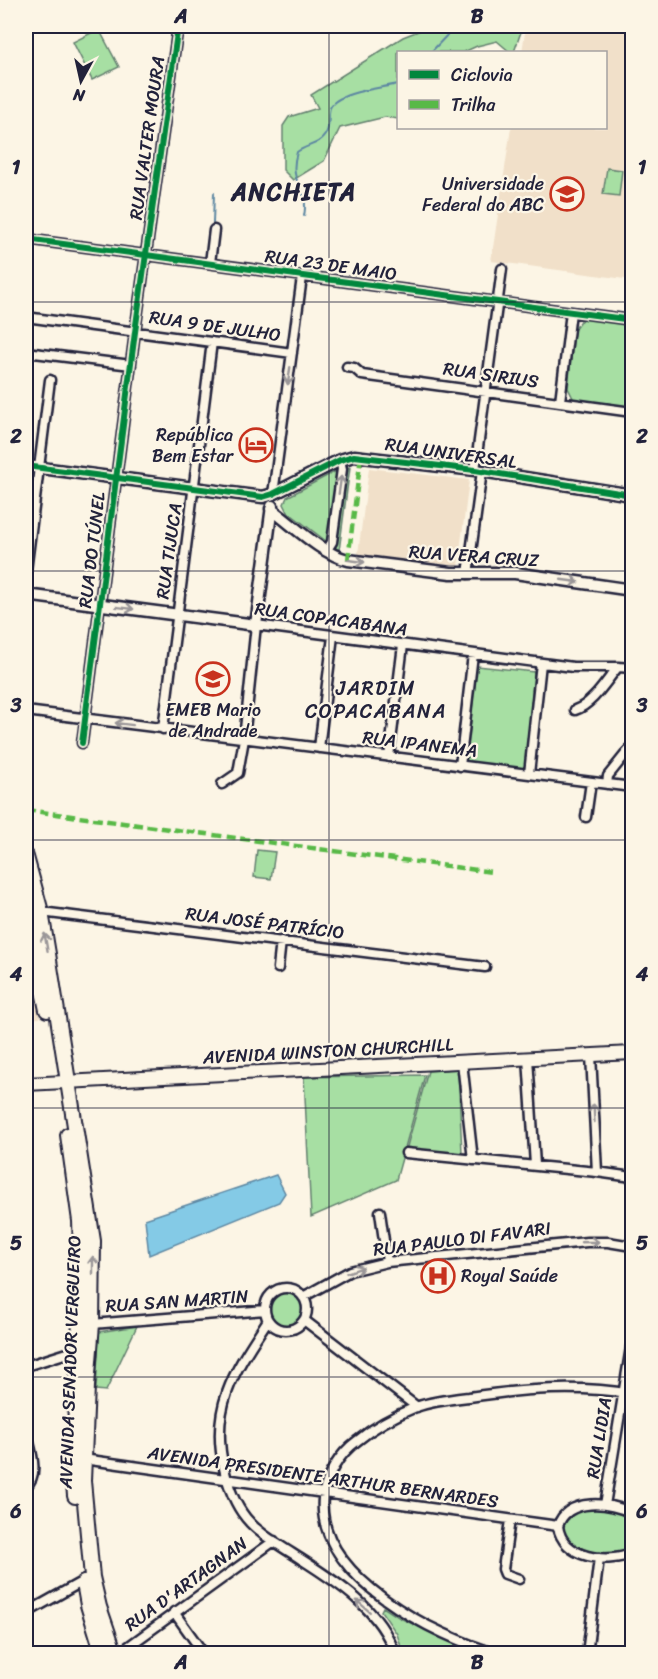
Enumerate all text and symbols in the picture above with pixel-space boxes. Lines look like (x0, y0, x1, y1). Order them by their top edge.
text: A (173, 0, 188, 34)
text: B (471, 0, 484, 34)
north arrow (51, 51, 111, 111)
legend (397, 51, 607, 129)
street label: RUA VALTER MOURA (120, 54, 174, 222)
text: Ciclovia (451, 59, 513, 91)
text: N (71, 80, 87, 111)
text: Trilha (451, 89, 496, 121)
text: 1 (12, 150, 21, 185)
text: 1 (638, 150, 647, 185)
place label: Universidade Federal do ABC (422, 168, 544, 221)
district label: ANCHIETA (230, 171, 357, 213)
school or university icon: Universidade Federal do ABC (549, 176, 585, 212)
street label: RUA 23 DE MAIO (263, 240, 399, 290)
street label: RUA 9 DE JULHO (147, 301, 283, 351)
street label: RUA SIRIUS (441, 352, 541, 398)
one-way arrow (283, 366, 294, 386)
text: 2 (9, 419, 22, 454)
place label: República Bem Estar (152, 419, 235, 472)
text: 2 (635, 419, 648, 454)
hotel icon: República Bem Estar (238, 427, 274, 463)
street label: RUA UNIVERSAL (383, 428, 519, 478)
one-way arrow (334, 475, 345, 495)
street label: RUA DO TÚNEL (69, 489, 115, 610)
street label: RUA TIJUCA (146, 501, 192, 601)
street label: RUA VERA CRUZ (408, 535, 541, 577)
one-way arrow (346, 555, 365, 566)
one-way arrow (560, 575, 580, 586)
street label: RUA COPACABANA (253, 592, 409, 646)
one-way arrow (115, 603, 135, 614)
school or university icon: EMEB Mario de Andrade (195, 661, 231, 697)
district label: JARDIM COPACABANA (305, 671, 447, 729)
text: 3 (10, 688, 22, 723)
text: 3 (636, 688, 648, 723)
place label: EMEB Mario de Andrade (165, 694, 261, 747)
one-way arrow (114, 718, 134, 729)
street label: RUA IPANEMA (361, 721, 479, 767)
street label: RUA JOSÉ PATRÍCIO (184, 897, 346, 949)
one-way arrow (40, 933, 51, 952)
text: 4 (9, 957, 23, 992)
text: 4 (635, 957, 649, 992)
street label: AVENIDA WINSTON CHURCHILL (201, 1028, 455, 1074)
one-way arrow (588, 1104, 599, 1124)
street label: RUA PAULO DI FAVARI (371, 1212, 553, 1266)
text: 5 (10, 1226, 22, 1261)
text: 5 (636, 1226, 648, 1261)
street label: AVENIDA SENADOR VERGUEIRO (50, 1235, 90, 1490)
one-way arrow (579, 1236, 599, 1248)
one-way arrow (88, 1256, 99, 1276)
hospital icon: Royal Saúde (420, 1258, 456, 1294)
place label: Royal Saúde (461, 1260, 558, 1292)
one-way arrow (345, 1264, 364, 1275)
street label: RUA SAN MARTIN (105, 1280, 250, 1322)
street label: RUA LIDIA (577, 1395, 621, 1481)
street label: AVENIDA PRESIDENTE ARTHUR BERNARDES (145, 1436, 500, 1517)
text: 6 (9, 1494, 22, 1529)
text: 6 (635, 1494, 648, 1529)
street label: RUA D'ARTAGNAN (118, 1528, 255, 1640)
one-way arrow (356, 1599, 371, 1613)
text: A (173, 1645, 188, 1679)
text: B (471, 1645, 484, 1679)

